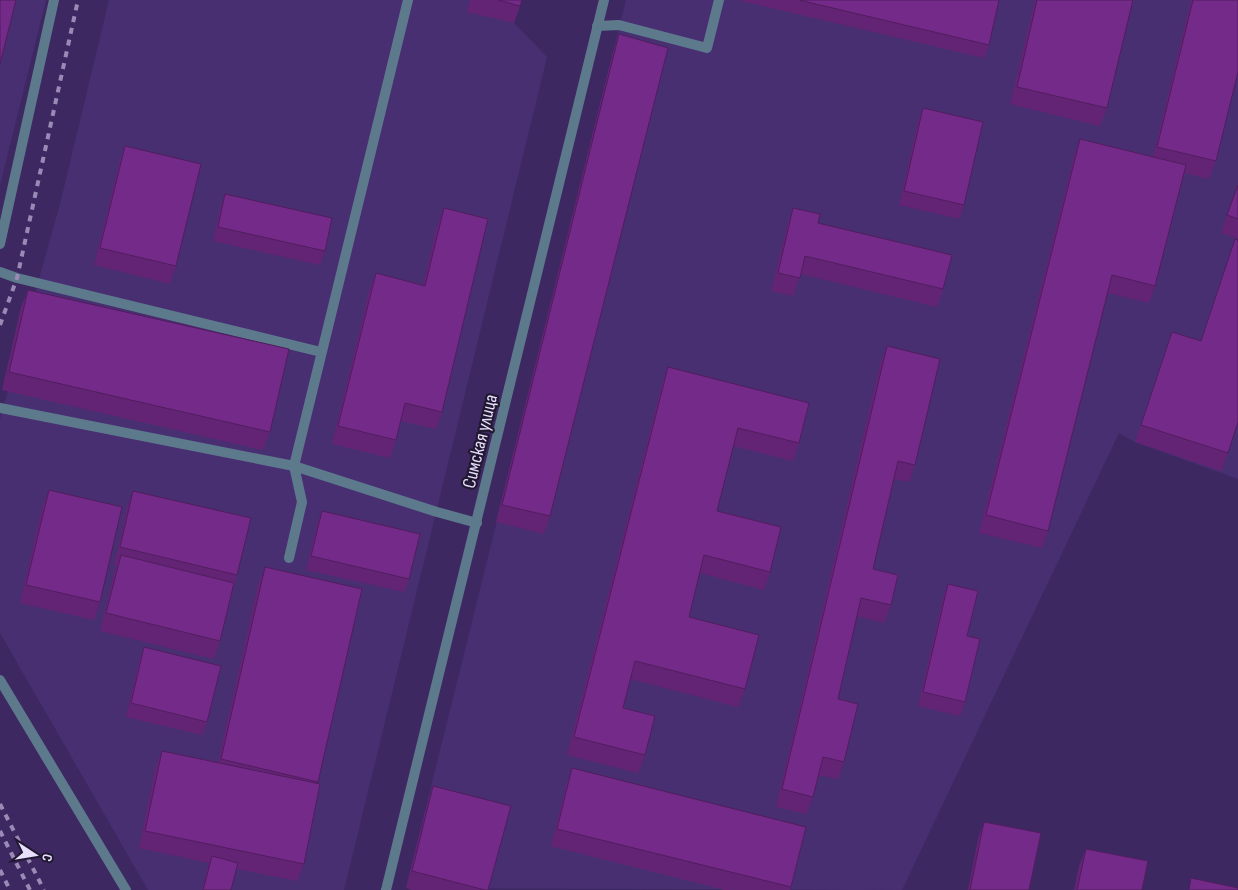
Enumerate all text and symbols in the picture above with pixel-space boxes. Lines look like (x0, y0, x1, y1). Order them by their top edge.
street label: Симская улица (458, 392, 503, 491)
north arrow (10, 830, 60, 880)
text: С (38, 852, 56, 863)

